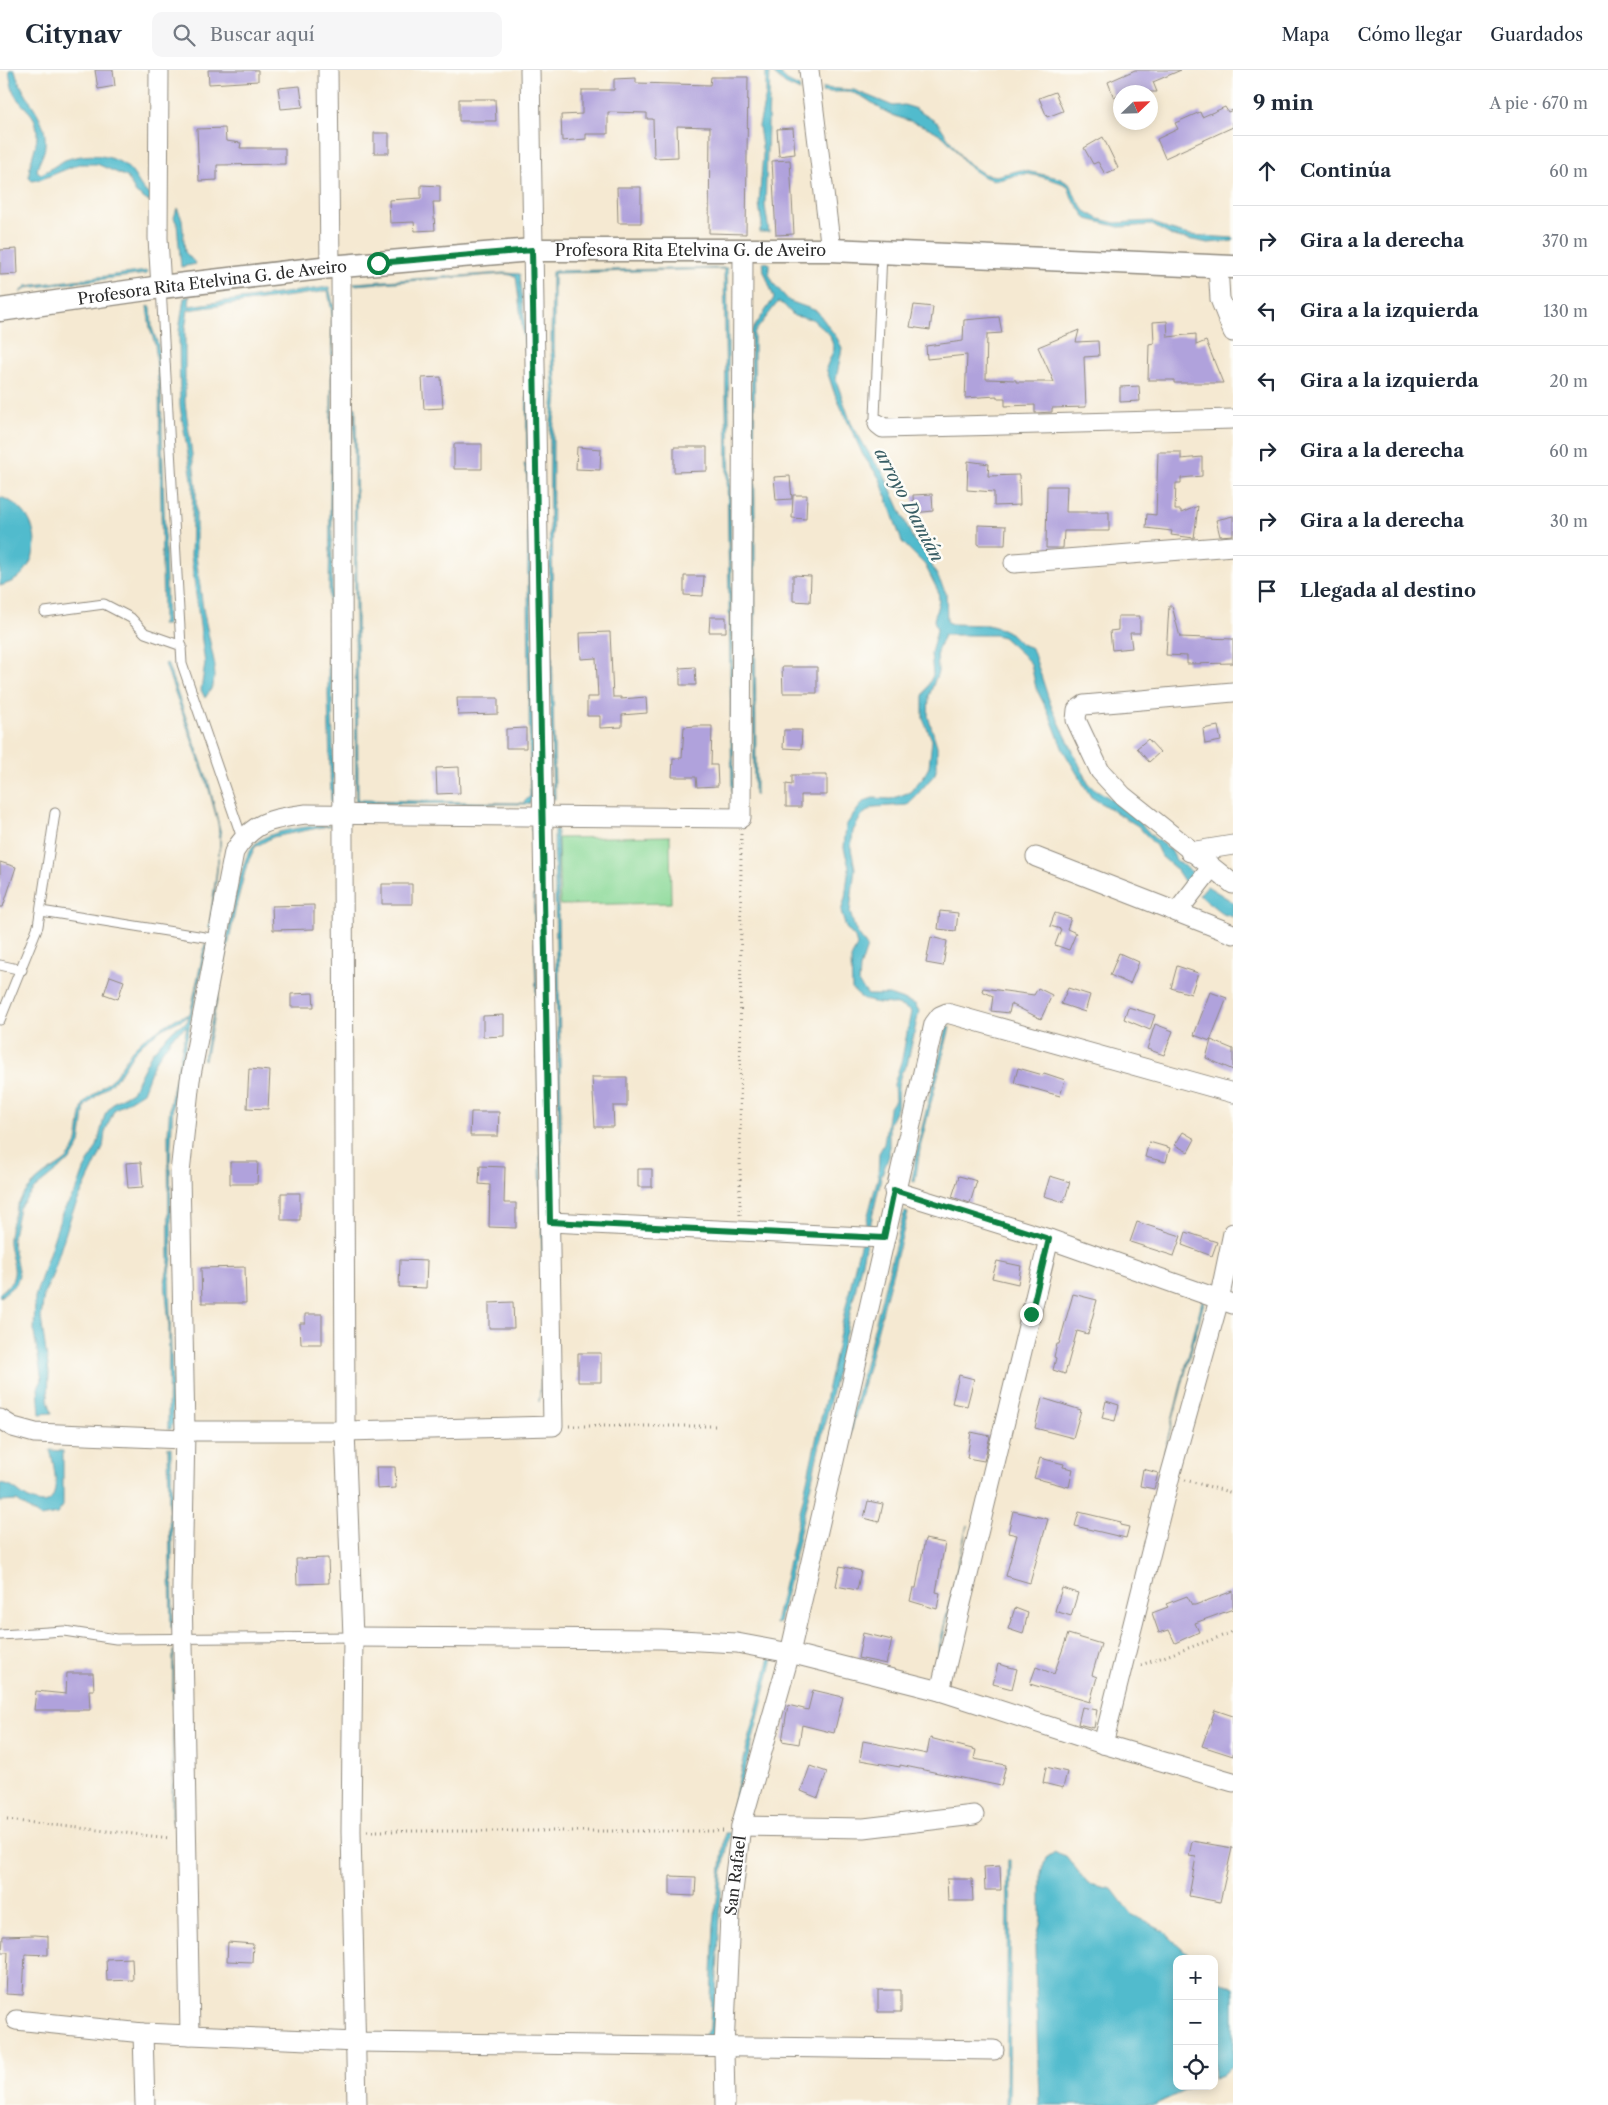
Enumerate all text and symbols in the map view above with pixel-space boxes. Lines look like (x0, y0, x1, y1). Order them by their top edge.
search box (152, 12, 502, 57)
text: Citynav (25, 20, 122, 49)
icon: search (170, 21, 198, 49)
text: Buscar aquí (210, 23, 315, 46)
text: Mapa (1281, 24, 1330, 46)
text: Cómo llegar (1358, 24, 1462, 46)
text: Guardados (1490, 24, 1583, 46)
north arrow (1113, 85, 1158, 130)
text: 9 min (1253, 90, 1314, 115)
text: A pie · 670 m (1489, 93, 1588, 113)
icon: ahead (1253, 157, 1281, 185)
text: Continúa (1300, 159, 1391, 182)
text: 60 m (1549, 161, 1588, 181)
icon: right (1253, 227, 1281, 255)
text: Gira a la derecha (1300, 229, 1464, 252)
text: 370 m (1542, 231, 1588, 251)
street label: Profesora Rita Etelvina G. de Aveiro (555, 240, 826, 260)
route start (367, 252, 390, 275)
street label: Profesora Rita Etelvina G. de Aveiro (76, 256, 348, 309)
icon: left (1253, 297, 1281, 325)
text: Gira a la izquierda (1300, 299, 1479, 322)
text: 130 m (1543, 301, 1588, 321)
icon: left (1253, 367, 1281, 395)
text: Gira a la izquierda (1300, 369, 1479, 392)
text: 20 m (1549, 371, 1588, 391)
icon: right (1253, 437, 1281, 465)
text: Gira a la derecha (1300, 439, 1464, 462)
text: 60 m (1549, 441, 1588, 461)
water label: arroyo Damián (870, 444, 948, 566)
icon: right (1253, 507, 1281, 535)
text: Gira a la derecha (1300, 509, 1464, 532)
text: 30 m (1550, 511, 1588, 531)
icon: arrive (1253, 577, 1281, 605)
text: Llegada al destino (1300, 579, 1476, 602)
route end (1020, 1303, 1043, 1326)
street label: San Rafael (720, 1834, 750, 1917)
map controls (1173, 1955, 1218, 2090)
button: + (1173, 1955, 1218, 2000)
button: − (1173, 2000, 1218, 2045)
button: locate (1173, 2045, 1218, 2090)

